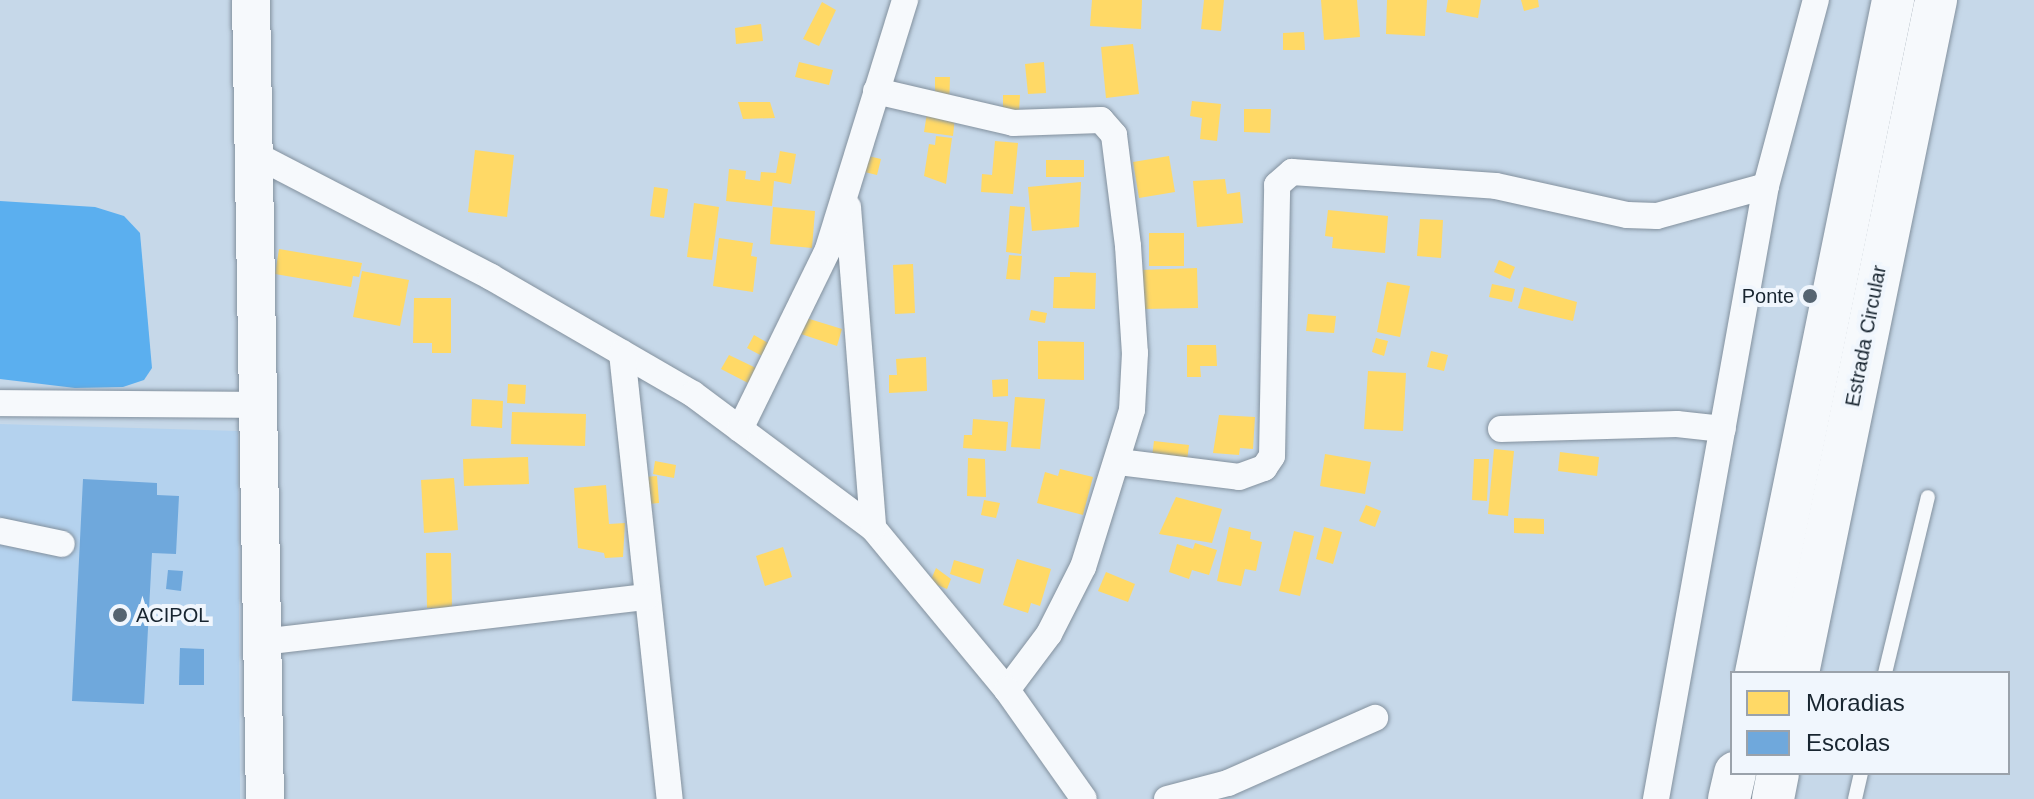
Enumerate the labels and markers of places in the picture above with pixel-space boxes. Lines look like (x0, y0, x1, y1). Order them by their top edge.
place label: Ponte (1742, 284, 1794, 308)
marker: Ponte (1801, 287, 1819, 305)
place label: ACIPOL (136, 603, 209, 627)
marker: ACIPOL (111, 606, 129, 624)

